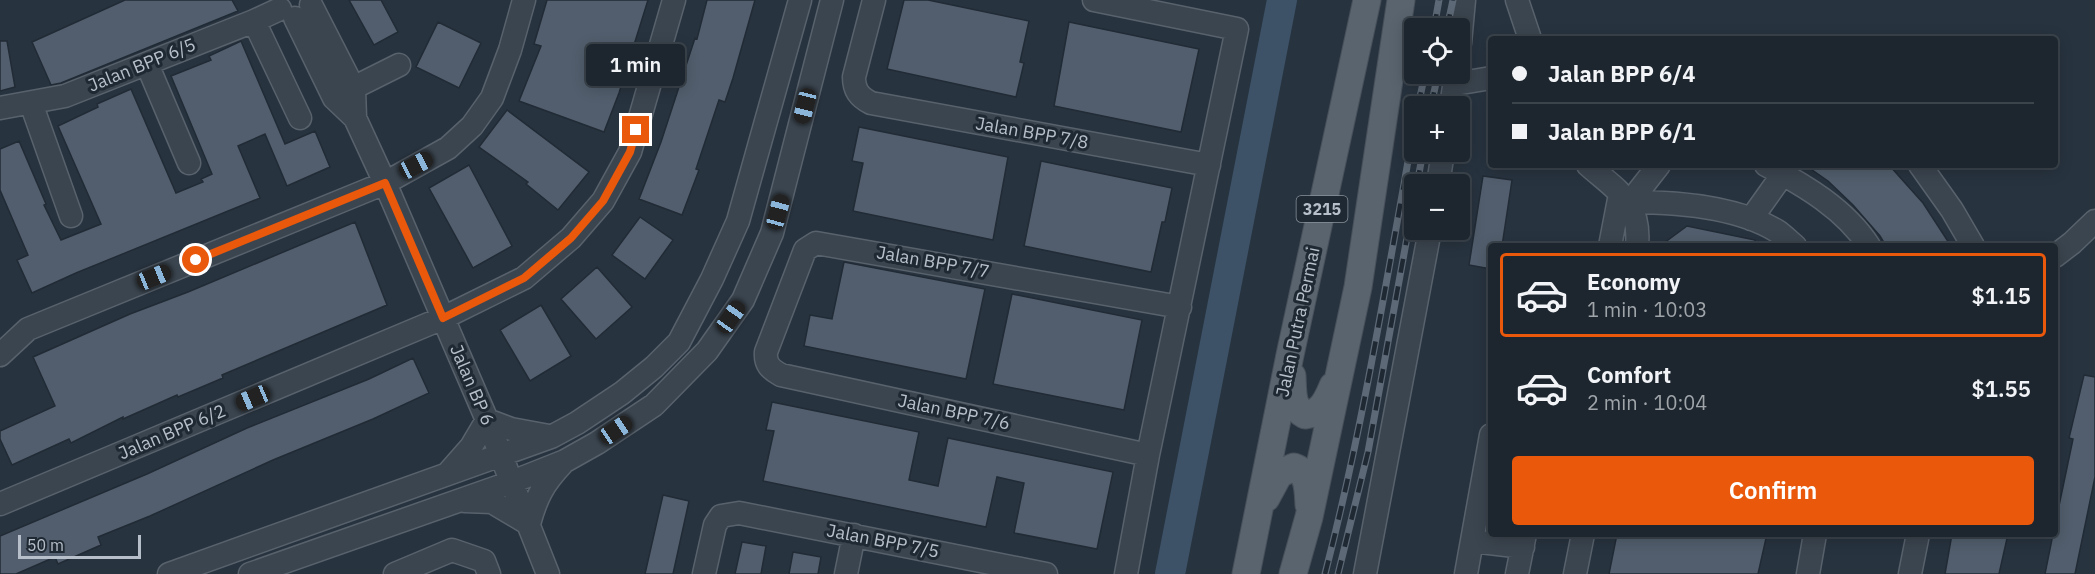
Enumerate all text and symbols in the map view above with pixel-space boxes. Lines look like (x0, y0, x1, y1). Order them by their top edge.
map controls (1404, 18, 1470, 240)
button: locate (1404, 18, 1470, 84)
street label: Jalan BPP 6/5 (85, 33, 199, 97)
callout: 1 min (586, 43, 686, 85)
text: 1 min (610, 51, 661, 78)
text: Jalan BPP 6/4 (1548, 59, 1696, 88)
car (792, 86, 818, 126)
button: + (1404, 96, 1470, 162)
street label: Jalan BPP 7/8 (974, 111, 1090, 154)
route end (622, 116, 649, 143)
text: Jalan BPP 6/1 (1548, 117, 1696, 146)
car (396, 149, 436, 181)
button: − (1404, 174, 1470, 240)
car (765, 192, 791, 232)
road number: 3215 (1296, 196, 1348, 222)
street label: Jalan BPP 7/7 (875, 240, 991, 283)
street label: Jalan Putra Permai (1270, 245, 1325, 399)
route start (182, 246, 209, 273)
car (134, 262, 174, 292)
text: Economy (1587, 267, 1681, 296)
icon: car (1515, 268, 1569, 322)
text: $1.15 (1972, 281, 2031, 310)
text: 1 min · 10:03 (1587, 296, 1707, 323)
car (713, 297, 749, 337)
street label: Jalan BP 6 (445, 341, 500, 429)
text: Comfort (1587, 360, 1671, 389)
icon: car (1515, 361, 1569, 415)
text: $1.55 (1972, 374, 2031, 403)
car (233, 383, 273, 413)
street label: Jalan BPP 7/6 (896, 388, 1012, 435)
text: 2 min · 10:04 (1587, 389, 1707, 416)
street label: Jalan BPP 6/2 (115, 399, 229, 464)
car (596, 412, 636, 448)
button: Confirm (1512, 456, 2034, 525)
street label: Jalan BPP 7/5 (825, 518, 941, 563)
scale bar (18, 532, 141, 560)
text: 50 m (27, 535, 64, 555)

